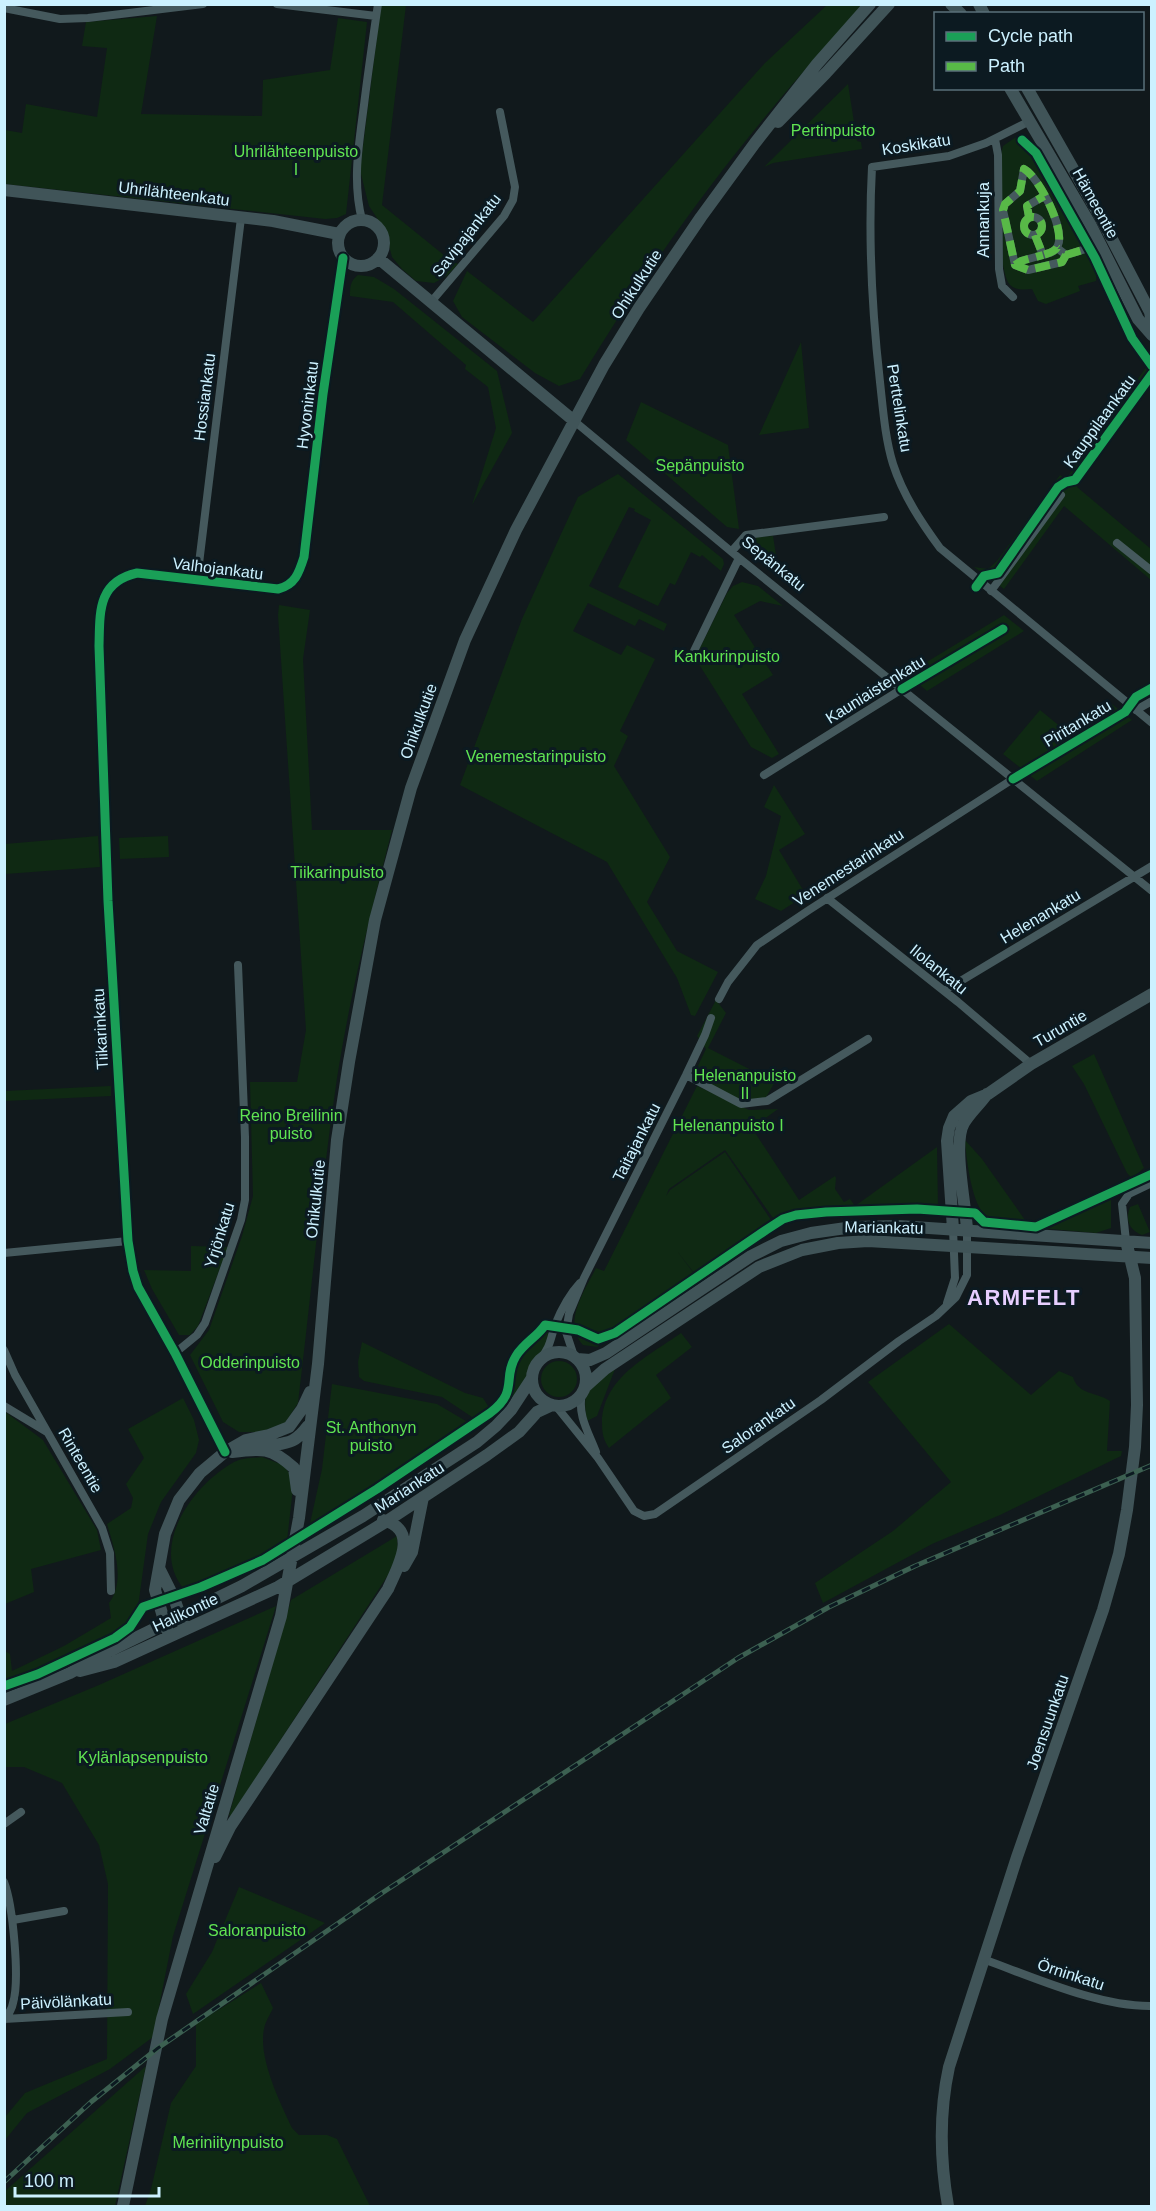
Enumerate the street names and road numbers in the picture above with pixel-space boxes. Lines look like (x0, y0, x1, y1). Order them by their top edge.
street label: Koskikatu (880, 131, 952, 158)
street label: Hämeentie (1069, 165, 1122, 241)
street label: Uhrilähteenkatu (117, 178, 231, 209)
street label: Annankuja (975, 182, 992, 258)
street label: Savipajankatu (429, 190, 504, 280)
street label: Ohikulkutie (608, 246, 665, 322)
street label: Hossiankatu (191, 352, 218, 442)
street label: Hyvoninkatu (294, 360, 321, 450)
street label: Perttelinkatu (884, 363, 915, 453)
street label: Kauppilaankatu (1060, 372, 1139, 471)
street label: Sepänkatu (739, 533, 809, 594)
street label: Valhojankatu (172, 554, 264, 582)
street label: Kauniaistenkatu (822, 652, 928, 727)
street label: Ohikulkutie (397, 681, 440, 761)
street label: Piritankatu (1040, 697, 1114, 750)
street label: Venemestarinkatu (790, 825, 907, 909)
street label: Helenankatu (997, 886, 1083, 947)
street label: Ilolankatu (907, 941, 971, 998)
street label: Tiikarinkatu (90, 988, 111, 1070)
street label: Turuntie (1031, 1006, 1090, 1050)
street label: Taitajankatu (609, 1100, 663, 1184)
street label: Ohikulkutie (303, 1159, 328, 1239)
street label: Yrjönkatu (201, 1200, 237, 1270)
street label: Mariankatu (844, 1218, 924, 1237)
street label: Salorankatu (718, 1394, 798, 1457)
street label: Rinteentie (55, 1425, 106, 1496)
street label: Mariankatu (371, 1459, 447, 1516)
street label: Halikontie (150, 1590, 221, 1635)
street label: Joensuunkatu (1023, 1672, 1072, 1772)
street label: Valtatie (191, 1782, 222, 1837)
street label: Örninkatu (1035, 1956, 1106, 1993)
street label: Päivölänkatu (20, 1991, 112, 2012)

